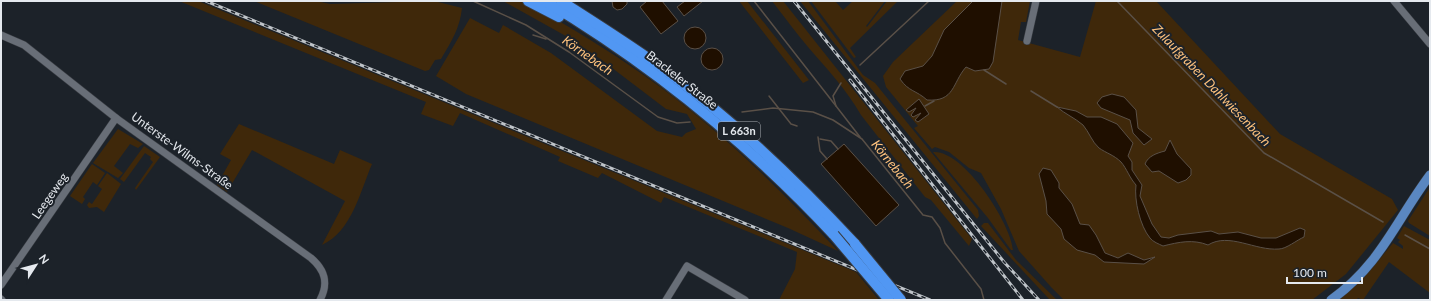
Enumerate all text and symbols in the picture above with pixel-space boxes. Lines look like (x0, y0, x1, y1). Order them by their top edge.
water label: Zulaufgraben Dahlwiesenbach (1149, 20, 1275, 149)
water label: Körnebach (560, 32, 616, 78)
street label: Brackeler Straße (644, 47, 721, 112)
street label: Unterste-Wilms-Straße (129, 109, 236, 193)
road number: L 663n (718, 122, 760, 140)
water label: Körnebach (868, 136, 918, 192)
street label: Leegeweg (28, 170, 71, 222)
north arrow (16, 245, 56, 285)
text: N (37, 252, 52, 266)
scale bar (1287, 259, 1362, 285)
text: 100 m (1293, 265, 1327, 280)

